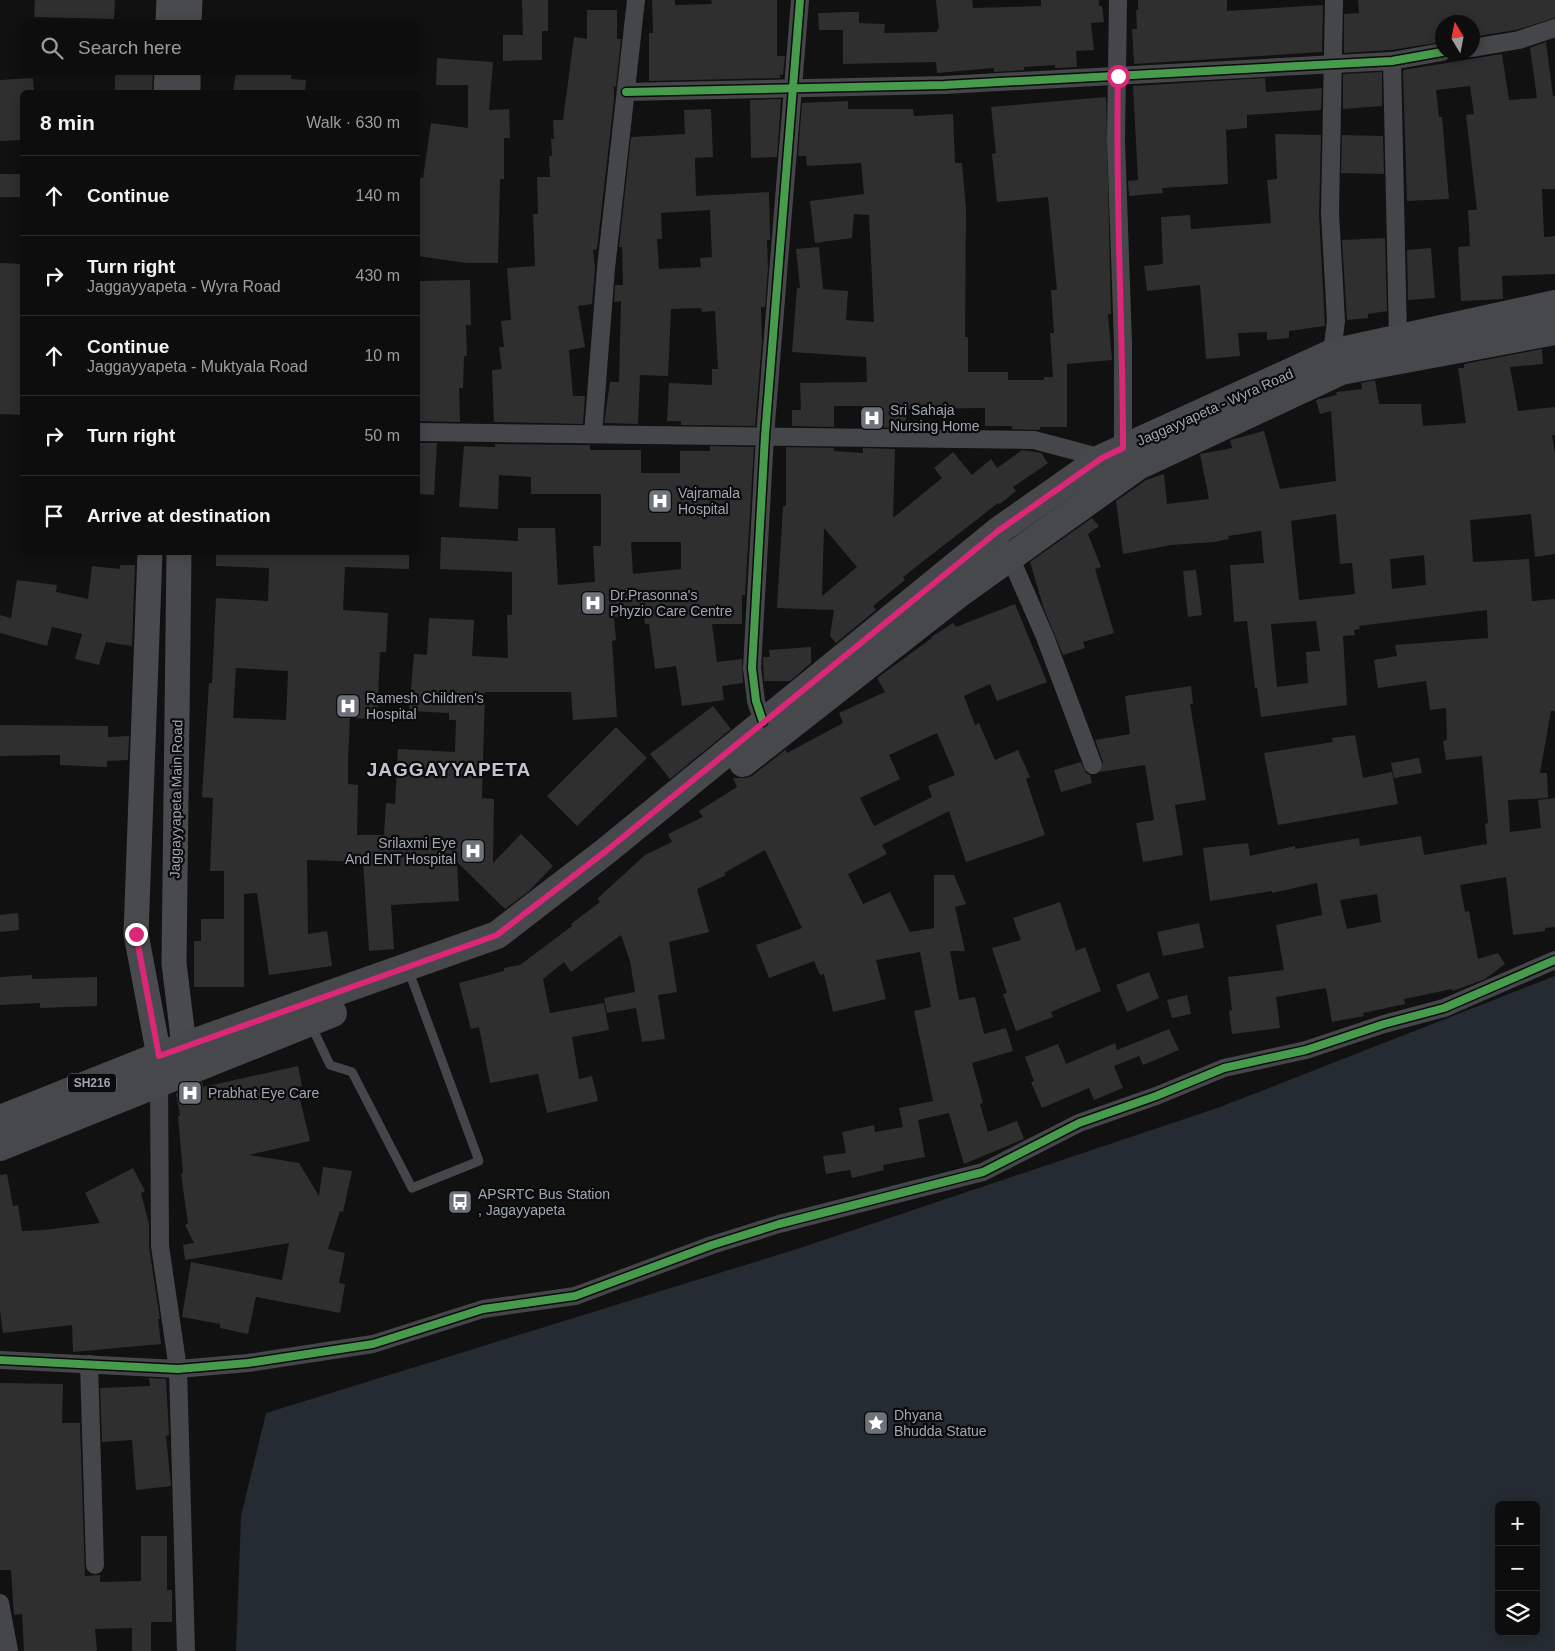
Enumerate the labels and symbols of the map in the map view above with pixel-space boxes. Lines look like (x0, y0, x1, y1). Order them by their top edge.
north arrow (1435, 15, 1480, 60)
route start (1107, 65, 1130, 88)
street label: Jaggayyapeta - Wyra Road (1134, 365, 1296, 449)
place label: Sri Sahaja Nursing Home (890, 402, 980, 434)
hospital icon: Sri Sahaja Nursing Home (859, 405, 885, 431)
place label: Vajramala Hospital (678, 485, 740, 517)
hospital icon: Vajramala Hospital (647, 488, 673, 514)
place label: Dr.Prasonna's Phyzio Care Centre (610, 587, 732, 619)
hospital icon: Dr.Prasonna's Phyzio Care Centre (580, 590, 606, 616)
place label: Ramesh Children's Hospital (366, 690, 484, 722)
hospital icon: Ramesh Children's Hospital (335, 693, 361, 719)
street label: Jaggayyapeta Main Road (167, 719, 185, 879)
district label: JAGGAYYAPETA (367, 759, 531, 780)
place label: Srilaxmi Eye And ENT Hospital (345, 835, 456, 867)
hospital icon: Srilaxmi Eye And ENT Hospital (460, 838, 486, 864)
route end (125, 923, 148, 946)
road number: SH216 (68, 1074, 116, 1092)
hospital icon: Prabhat Eye Care (177, 1080, 203, 1106)
place label: Prabhat Eye Care (208, 1085, 319, 1101)
place label: APSRTC Bus Station , Jagayyapeta (478, 1186, 610, 1218)
bus stop icon: APSRTC Bus Station , Jagayyapeta (447, 1189, 473, 1215)
place label: Dhyana Bhudda Statue (894, 1407, 987, 1439)
place icon: Dhyana Bhudda Statue (863, 1410, 889, 1436)

